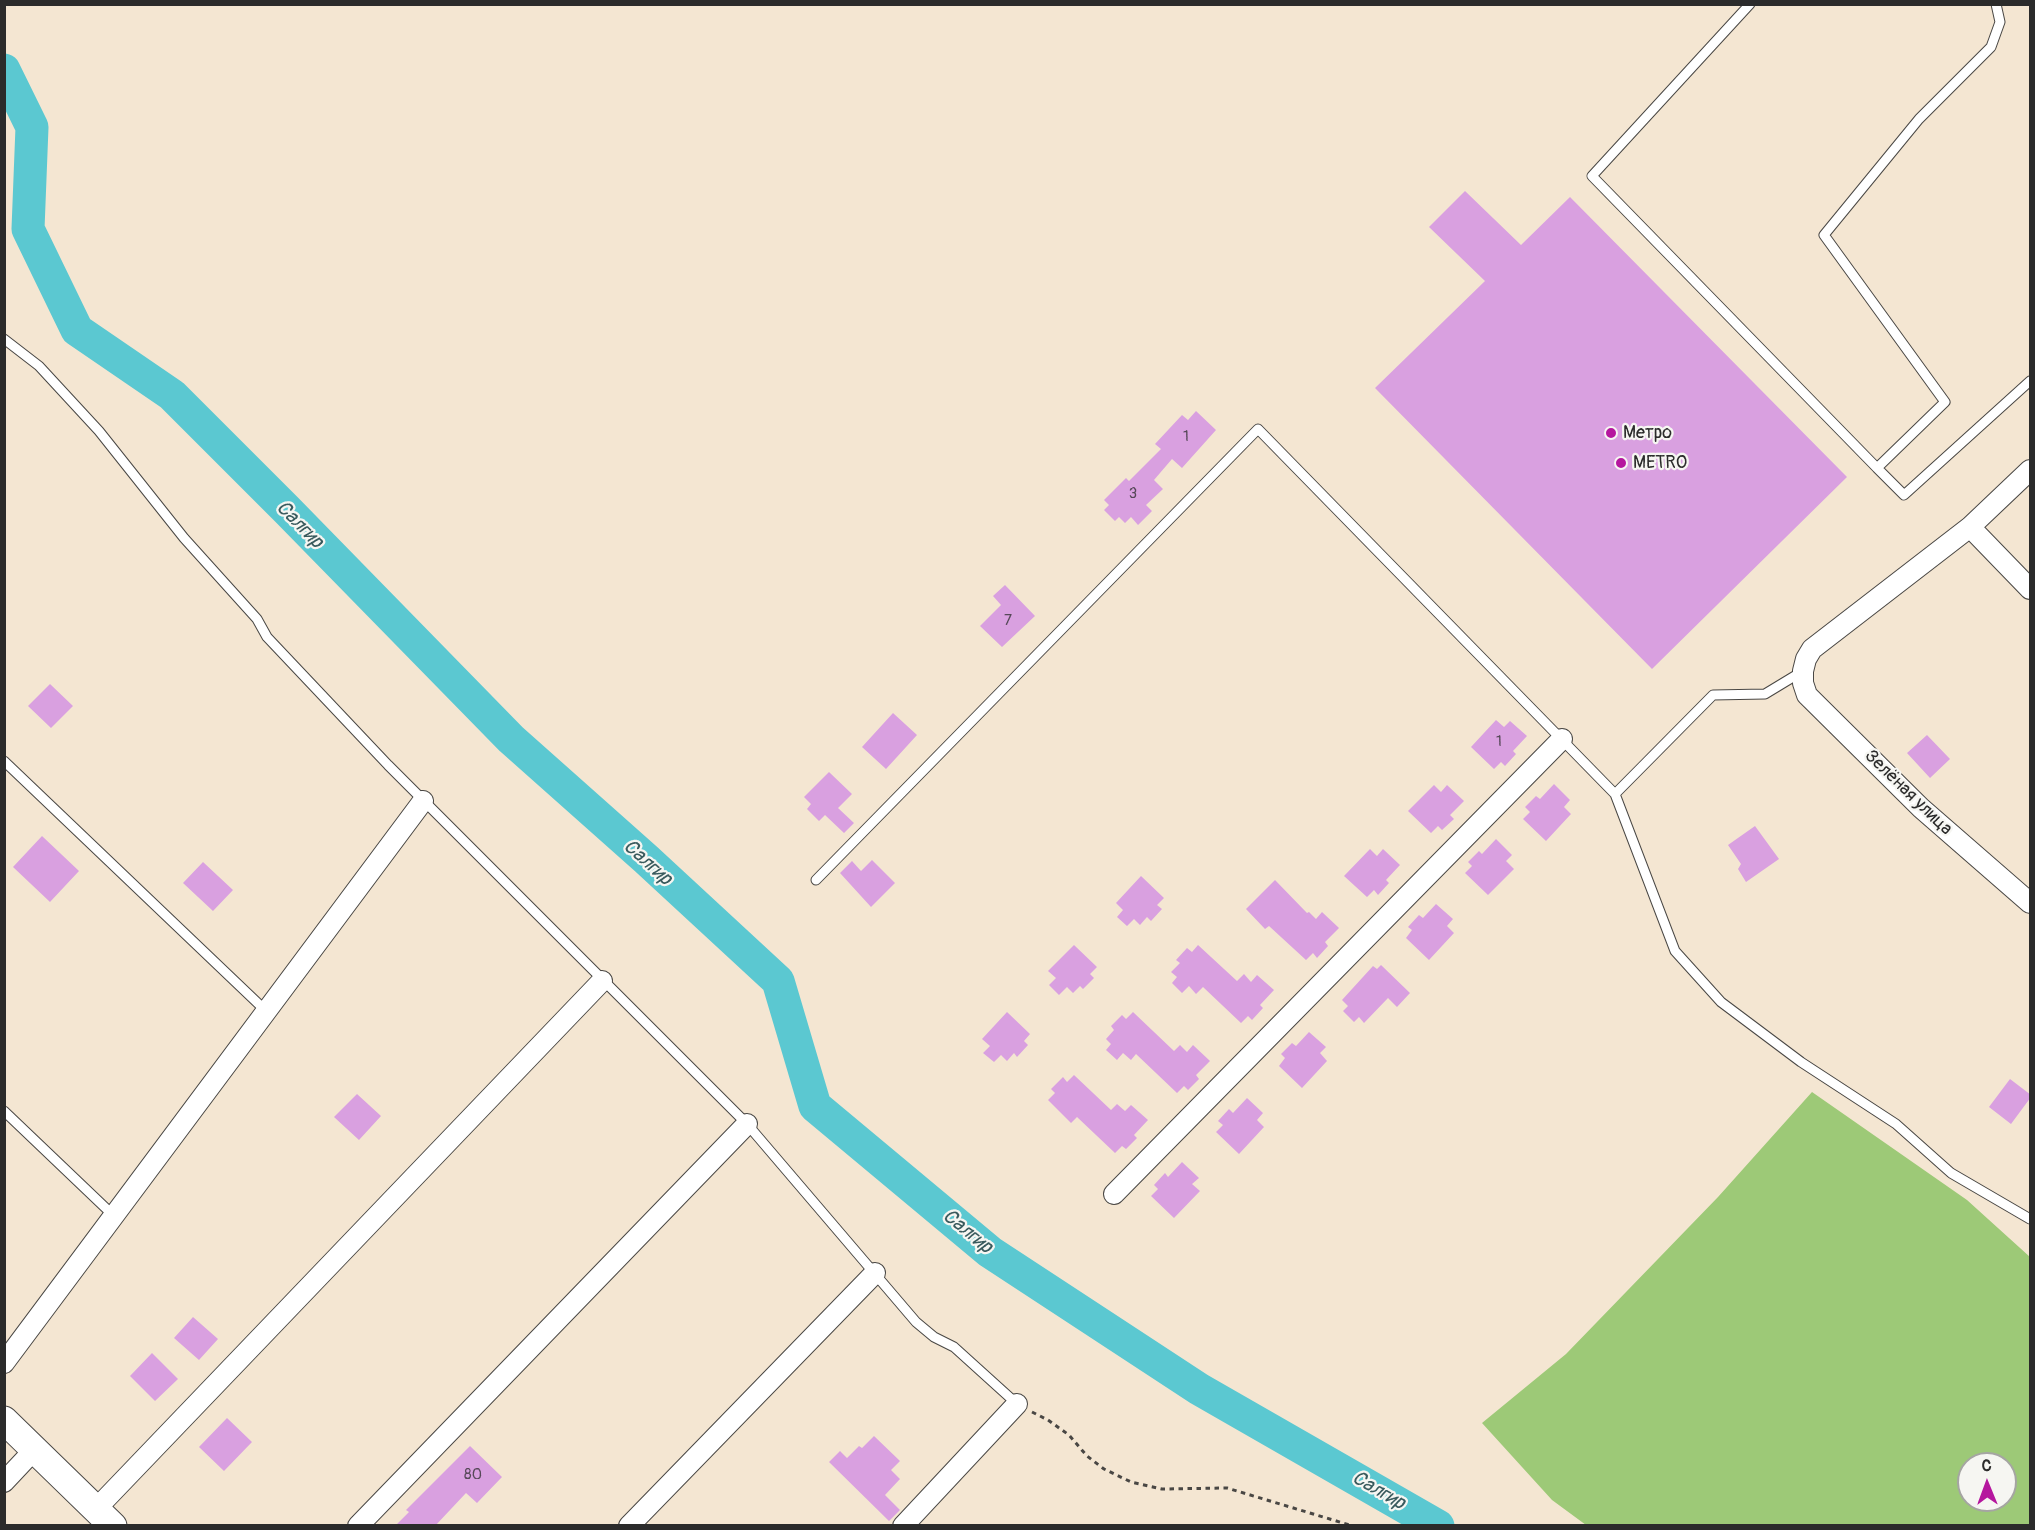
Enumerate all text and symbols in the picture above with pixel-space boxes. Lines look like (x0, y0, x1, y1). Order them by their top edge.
place label: Метро (1623, 422, 1672, 444)
marker: Метро (1604, 426, 1618, 440)
house number: 1 (1183, 428, 1189, 446)
place label: METRO (1633, 452, 1687, 474)
marker: METRO (1614, 456, 1628, 470)
house number: 3 (1129, 485, 1137, 503)
water label: Салгир (270, 496, 328, 554)
house number: 7 (1004, 612, 1012, 630)
house number: 1 (1496, 733, 1502, 751)
street label: Зелёная улица (1860, 746, 1956, 840)
water label: Салгир (618, 835, 676, 891)
water label: Салгир (937, 1205, 997, 1259)
north arrow (1957, 1452, 2017, 1512)
text: С (1982, 1456, 1992, 1476)
house number: 80 (464, 1466, 482, 1484)
water label: Салгир (1347, 1466, 1409, 1516)

